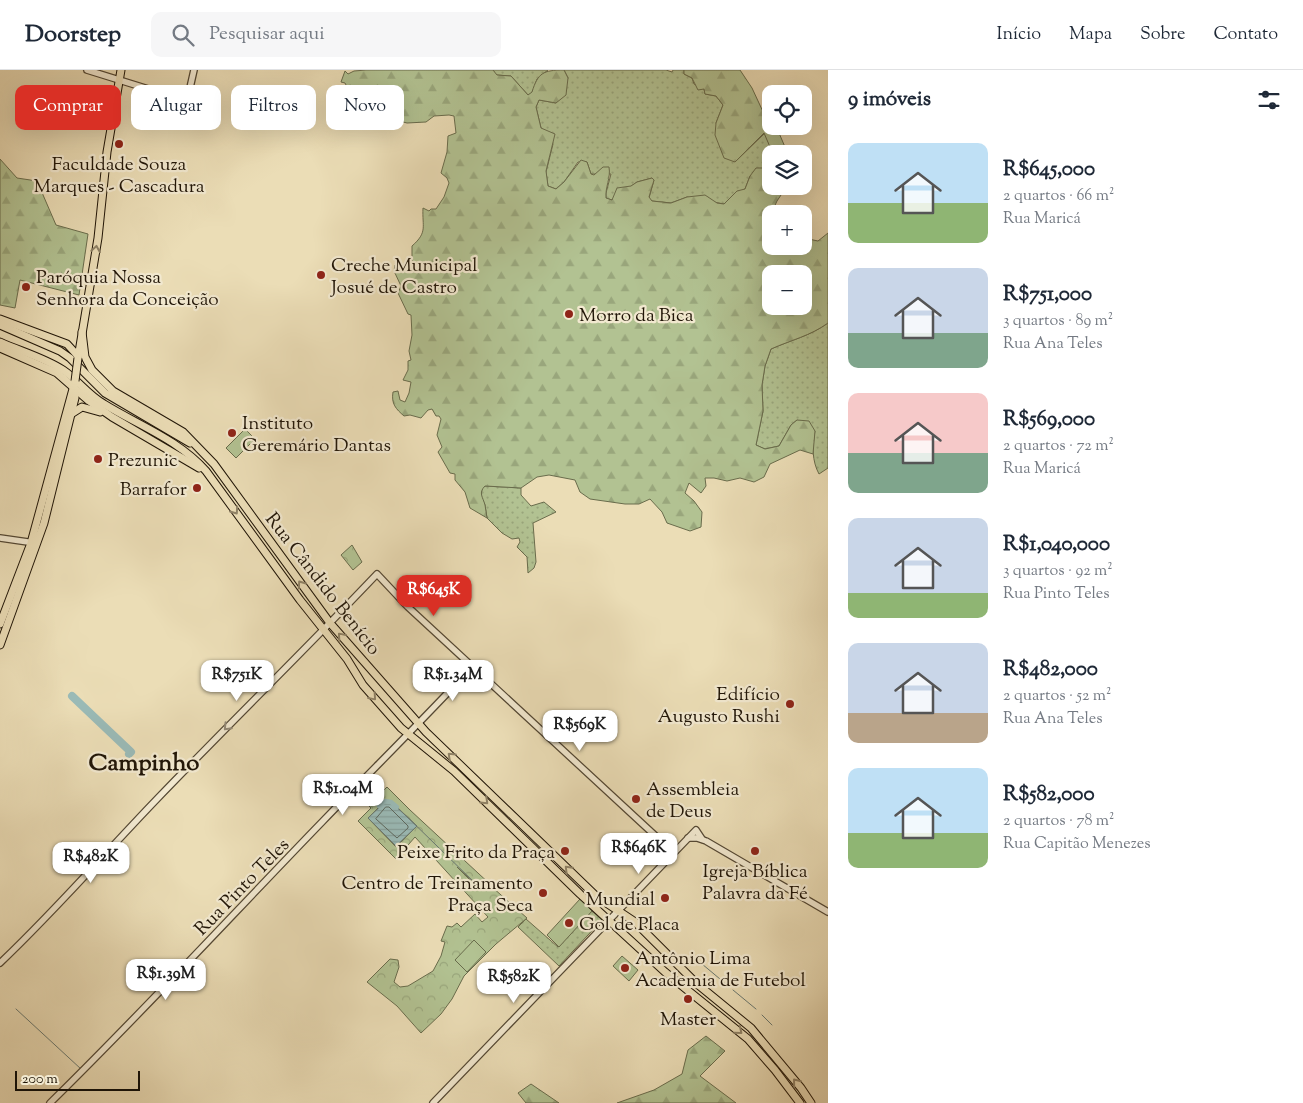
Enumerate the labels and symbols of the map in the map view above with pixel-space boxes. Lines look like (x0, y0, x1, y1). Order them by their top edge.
marker: Faculdade Souza Marques - Cascadura (113, 138, 125, 150)
place label: Faculdade Souza Marques - Cascadura (33, 152, 205, 201)
one-way arrow (91, 245, 101, 254)
place label: Creche Municipal Josué de Castro (330, 253, 478, 302)
place label: Paróquia Nossa Senhora da Conceição (36, 265, 219, 314)
marker: Creche Municipal Josué de Castro (315, 269, 327, 281)
marker: Paróquia Nossa Senhora da Conceição (20, 281, 32, 293)
place label: Morro da Bica (579, 303, 694, 330)
marker: Morro da Bica (563, 308, 575, 320)
place label: Instituto Geremário Dantas (242, 411, 391, 460)
marker: Instituto Geremário Dantas (226, 427, 238, 439)
place label: Prezunic (108, 448, 178, 475)
marker: Prezunic (92, 453, 104, 465)
place label: Barrafor (120, 477, 187, 504)
marker: Barrafor (191, 482, 203, 494)
one-way arrow (228, 505, 238, 514)
street label: Rua Cândido Benício (258, 508, 386, 662)
pin: R$645K (393, 574, 475, 617)
one-way arrow (298, 581, 306, 590)
one-way arrow (337, 633, 346, 642)
pin: R$751K (196, 660, 278, 702)
pin: R$1.34M (407, 660, 499, 702)
place label: Edifício Augusto Rushi (658, 682, 780, 731)
one-way arrow (367, 691, 376, 700)
marker: Edifício Augusto Rushi (784, 698, 796, 710)
pin: R$569K (539, 710, 621, 752)
one-way arrow (223, 721, 232, 730)
district label: Campinho (89, 747, 199, 781)
one-way arrow (447, 753, 456, 762)
pin: R$1.04M (297, 774, 389, 816)
place label: Assembleia de Deus (646, 777, 739, 826)
marker: Assembleia de Deus (630, 793, 642, 805)
one-way arrow (480, 795, 489, 804)
pin: R$646K (598, 832, 680, 875)
street label: Rua Pinto Teles (189, 833, 296, 943)
place label: Peixe Frito da Praça (397, 840, 555, 867)
pin: R$482K (50, 842, 132, 884)
marker: Peixe Frito da Praça (559, 845, 571, 857)
marker: Igreja Bíblica Palavra da Fé (749, 845, 761, 857)
place label: Igreja Bíblica Palavra da Fé (702, 859, 808, 908)
one-way arrow (564, 865, 573, 874)
place label: Centro de Treinamento Praça Seca (341, 871, 533, 920)
marker: Centro de Treinamento Praça Seca (537, 887, 549, 899)
place label: Mundial (586, 887, 655, 914)
marker: Mundial (659, 892, 671, 904)
place label: Gol de Placa (579, 912, 680, 939)
marker: Gol de Placa (563, 917, 575, 929)
place label: Antônio Lima Academia de Futebol (635, 946, 806, 995)
pin: R$1.39M (120, 958, 212, 1001)
pin: R$582K (473, 962, 555, 1004)
marker: Antônio Lima Academia de Futebol (619, 962, 631, 974)
marker: Master (682, 993, 694, 1005)
place label: Master (660, 1007, 716, 1034)
one-way arrow (734, 1026, 743, 1035)
scale bar (15, 1068, 140, 1091)
one-way arrow (793, 1079, 802, 1088)

